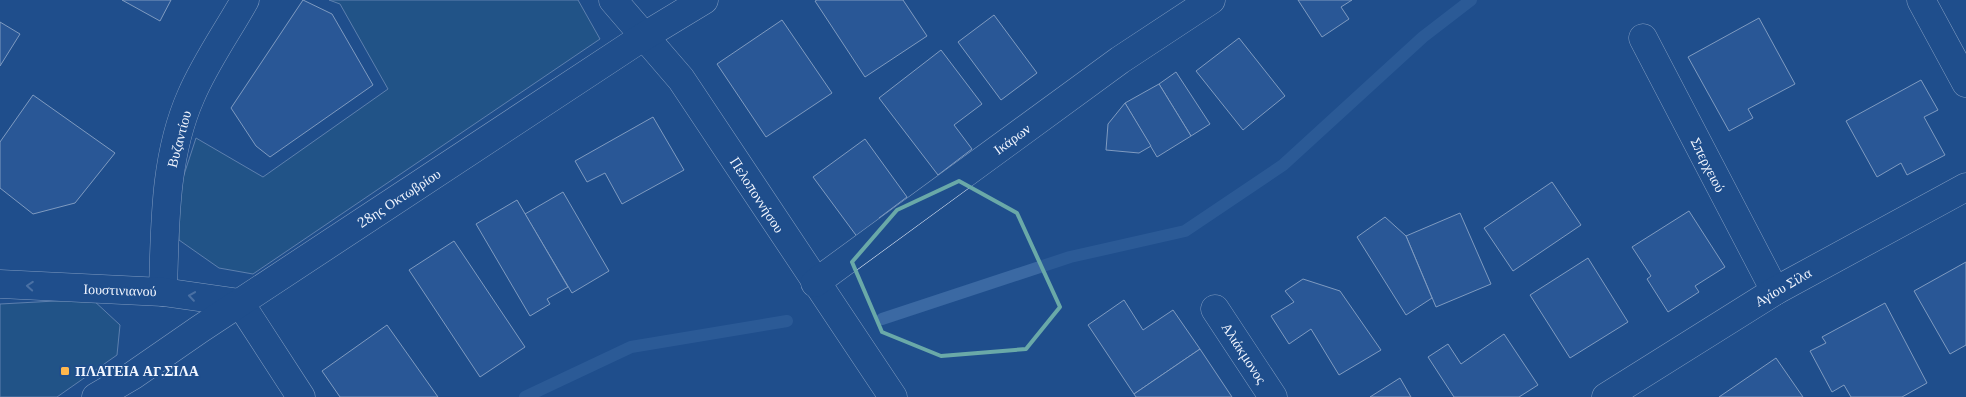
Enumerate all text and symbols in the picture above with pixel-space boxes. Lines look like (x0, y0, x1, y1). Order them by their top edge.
street label: Βυζαντίου (163, 108, 195, 170)
street label: Ικάρων (990, 120, 1034, 158)
street label: Σπερχειού (1687, 135, 1729, 195)
street label: Πελοποννήσου (726, 154, 788, 236)
street label: 28ης Οκτωβρίου (354, 164, 444, 232)
street label: Αγίου Σίλα (1751, 263, 1815, 310)
one-way arrow (26, 280, 34, 291)
street label: Ιουστινιανού (83, 280, 157, 300)
one-way arrow (188, 291, 196, 302)
street label: Αλιάκμονος (1218, 319, 1271, 387)
place label: ΠΛΑΤΕΙΑ ΑΓ.ΣΙΛΑ (75, 362, 200, 380)
marker: ΠΛΑΤΕΙΑ ΑΓ.ΣΙΛΑ (59, 365, 71, 377)

